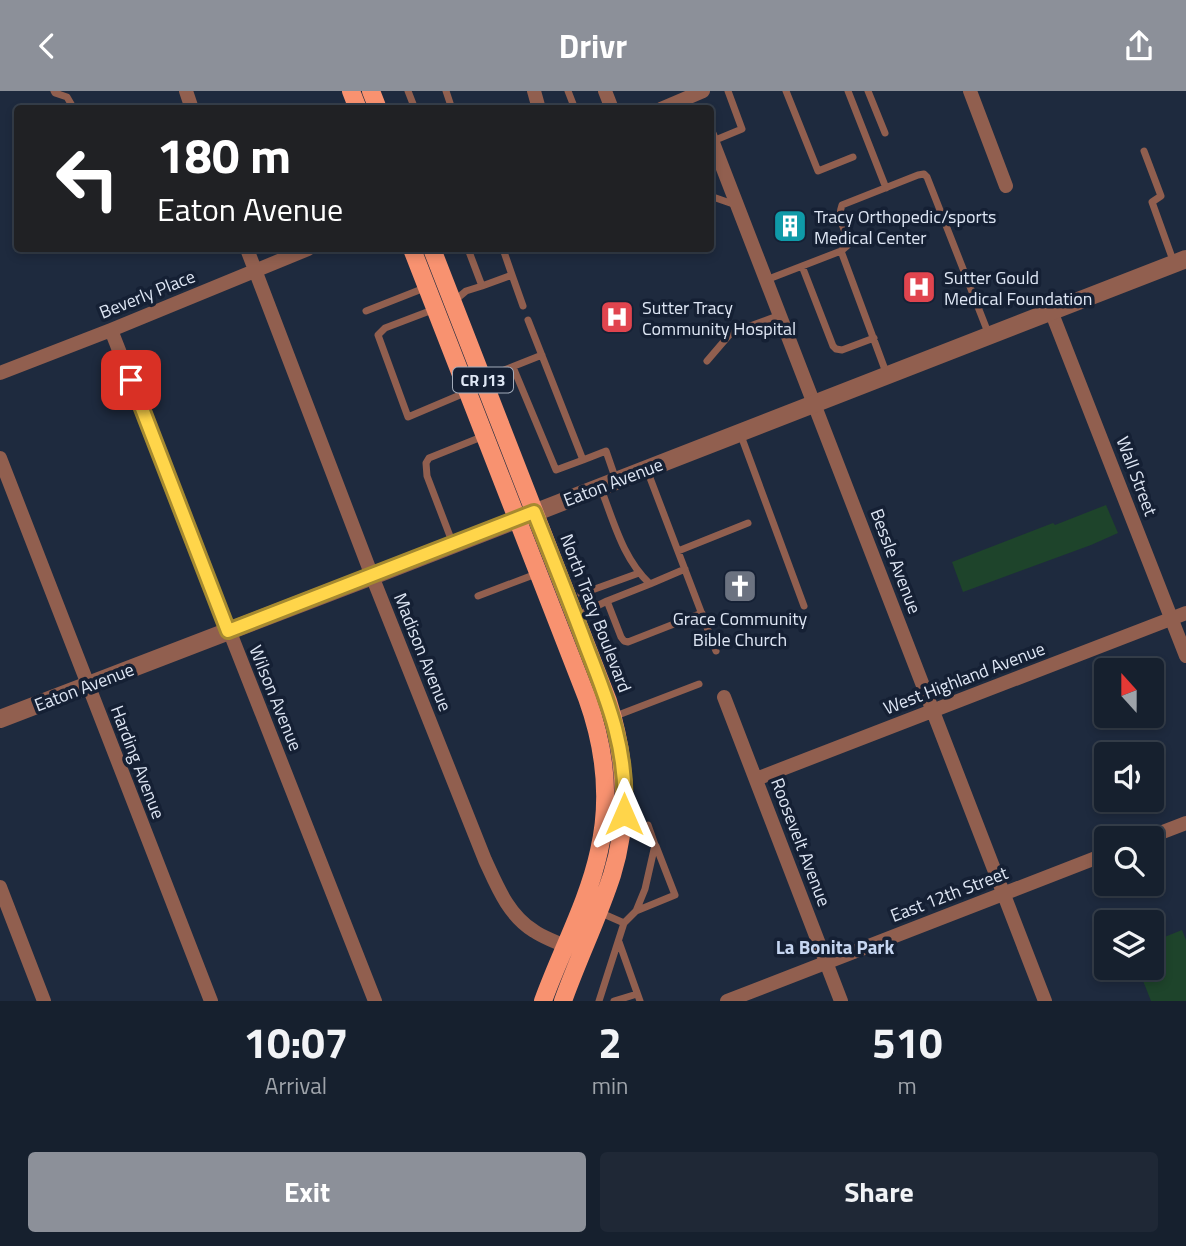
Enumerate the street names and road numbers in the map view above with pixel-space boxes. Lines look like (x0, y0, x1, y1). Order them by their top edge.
street label: Beverly Place (95, 263, 199, 325)
road number: CR J13 (453, 367, 513, 393)
street label: Wall Street (1109, 432, 1165, 520)
street label: Eaton Avenue (559, 451, 667, 513)
street label: Bessle Avenue (864, 505, 928, 617)
street label: North Tracy Boulevard (553, 530, 639, 696)
street label: Madison Avenue (387, 589, 459, 715)
street label: West Highland Avenue (879, 635, 1049, 721)
street label: Wilson Avenue (243, 641, 309, 755)
street label: Eaton Avenue (30, 656, 138, 718)
street label: Harding Avenue (104, 701, 172, 823)
street label: Roosevelt Avenue (764, 774, 838, 910)
street label: East 12th Street (886, 859, 1012, 929)

